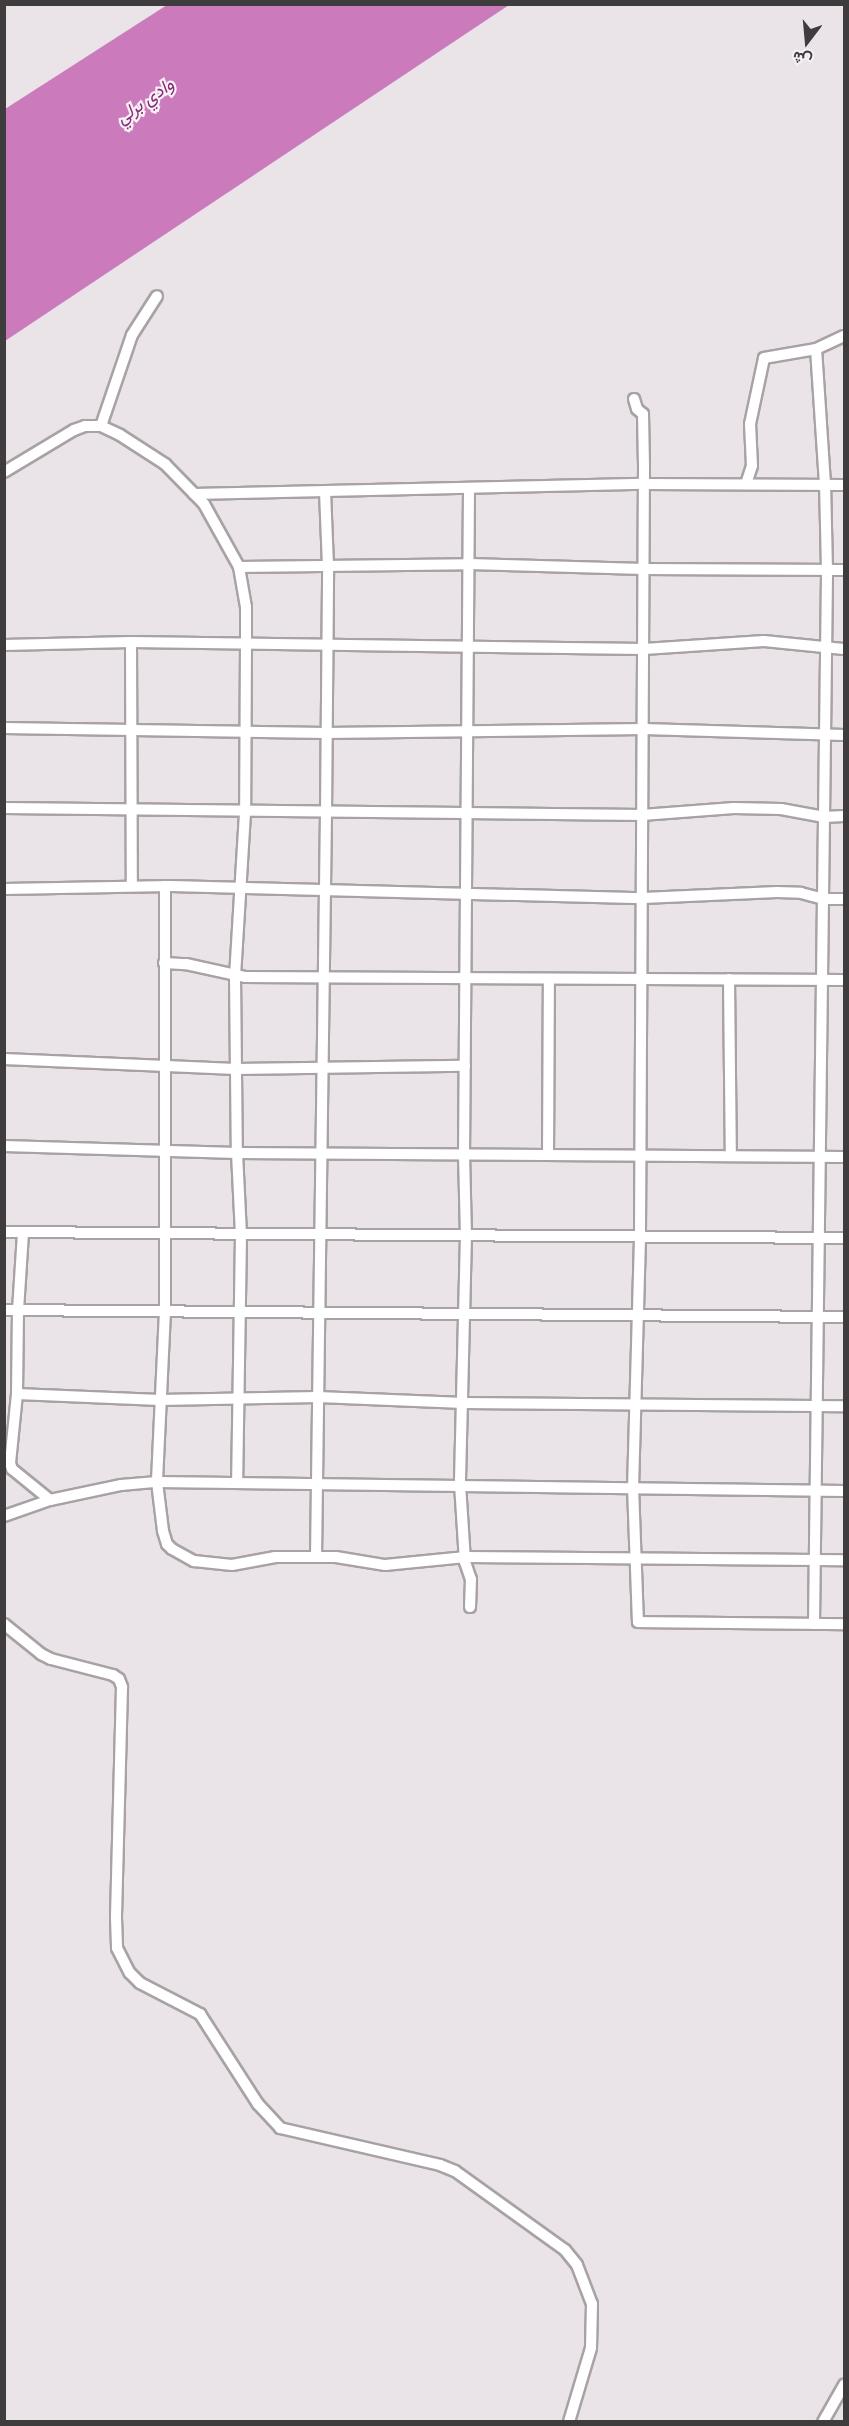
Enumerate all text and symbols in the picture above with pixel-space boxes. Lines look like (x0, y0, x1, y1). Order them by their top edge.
north arrow (777, 12, 837, 72)
text: ش (790, 47, 814, 72)
water label: وادي برلي (112, 73, 178, 129)

